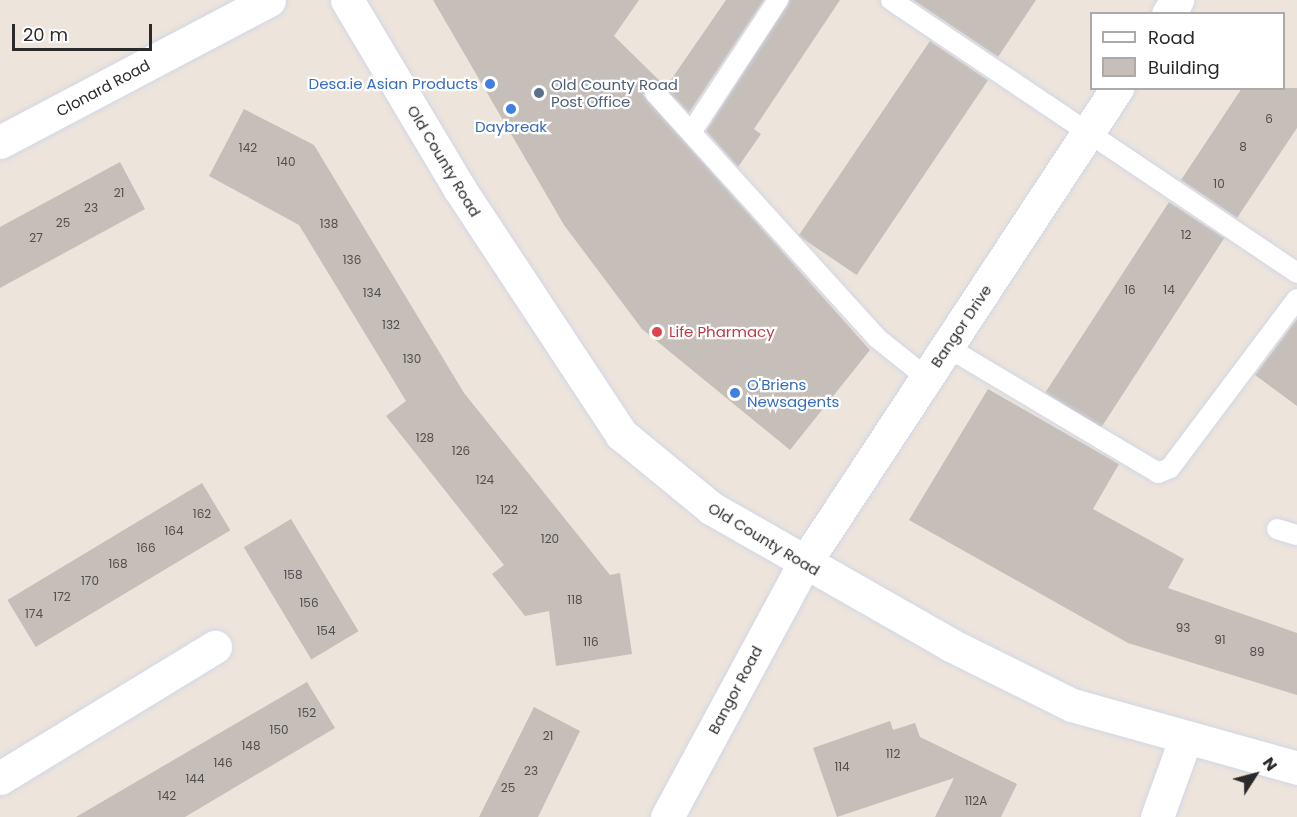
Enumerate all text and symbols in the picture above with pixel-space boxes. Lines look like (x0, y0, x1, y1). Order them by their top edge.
scale bar (15, 12, 154, 50)
legend (1090, 12, 1285, 90)
text: 20 m (23, 22, 68, 47)
text: Road (1148, 25, 1195, 50)
text: Building (1148, 55, 1220, 80)
street label: Clonard Road (53, 56, 153, 120)
place label: Desa.ie Asian Products (309, 75, 478, 93)
place label: Old County Road Post Office (551, 75, 678, 110)
marker: Desa.ie Asian Products (483, 77, 497, 91)
marker: Old County Road Post Office (532, 86, 546, 100)
street label: Old County Road (404, 102, 484, 220)
marker: Daybreak (504, 102, 518, 116)
house number: 6 (1265, 112, 1273, 126)
place label: Daybreak (475, 118, 547, 136)
house number: 8 (1239, 140, 1247, 154)
house number: 142 (239, 141, 257, 155)
house number: 140 (277, 155, 295, 169)
house number: 10 (1213, 177, 1225, 191)
house number: 21 (114, 186, 124, 200)
house number: 23 (84, 201, 98, 215)
house number: 25 (56, 216, 70, 230)
house number: 138 (320, 217, 338, 231)
house number: 12 (1181, 228, 1191, 242)
house number: 27 (29, 231, 43, 245)
house number: 136 (343, 253, 361, 267)
street label: Bangor Drive (927, 281, 995, 371)
house number: 16 (1124, 283, 1136, 297)
house number: 14 (1163, 283, 1175, 297)
house number: 134 (363, 286, 381, 300)
house number: 132 (382, 318, 400, 332)
place label: Life Pharmacy (669, 323, 775, 341)
marker: Life Pharmacy (650, 325, 664, 339)
house number: 130 (403, 352, 421, 366)
place label: O'Briens Newsagents (747, 375, 839, 410)
marker: O'Briens Newsagents (728, 386, 742, 400)
house number: 128 (416, 431, 434, 445)
house number: 126 (452, 444, 470, 458)
house number: 124 (476, 473, 494, 487)
street label: Old County Road (705, 499, 823, 579)
house number: 122 (500, 503, 518, 517)
house number: 162 (193, 507, 211, 521)
house number: 164 (164, 524, 184, 538)
house number: 120 (541, 532, 559, 546)
house number: 166 (136, 541, 156, 555)
house number: 168 (108, 557, 128, 571)
house number: 158 (284, 568, 302, 582)
house number: 170 (81, 574, 99, 588)
house number: 172 (53, 590, 71, 604)
house number: 118 (567, 593, 583, 607)
house number: 156 (300, 596, 318, 610)
house number: 174 (25, 607, 43, 621)
house number: 93 (1176, 621, 1190, 635)
house number: 154 (317, 624, 335, 638)
house number: 91 (1214, 633, 1226, 647)
house number: 116 (583, 635, 599, 649)
street label: Bangor Road (704, 643, 766, 737)
house number: 89 (1249, 645, 1265, 659)
house number: 152 (298, 706, 316, 720)
house number: 150 (270, 723, 288, 737)
house number: 21 (543, 729, 553, 743)
house number: 148 (242, 739, 260, 753)
north arrow (1225, 745, 1285, 805)
house number: 112 (886, 747, 900, 761)
text: N (1257, 752, 1283, 776)
house number: 146 (213, 756, 233, 770)
house number: 114 (834, 760, 850, 774)
house number: 23 (524, 764, 538, 778)
house number: 144 (186, 772, 204, 786)
house number: 25 (501, 781, 515, 795)
house number: 142 (158, 789, 176, 803)
house number: 112A (965, 794, 987, 808)

